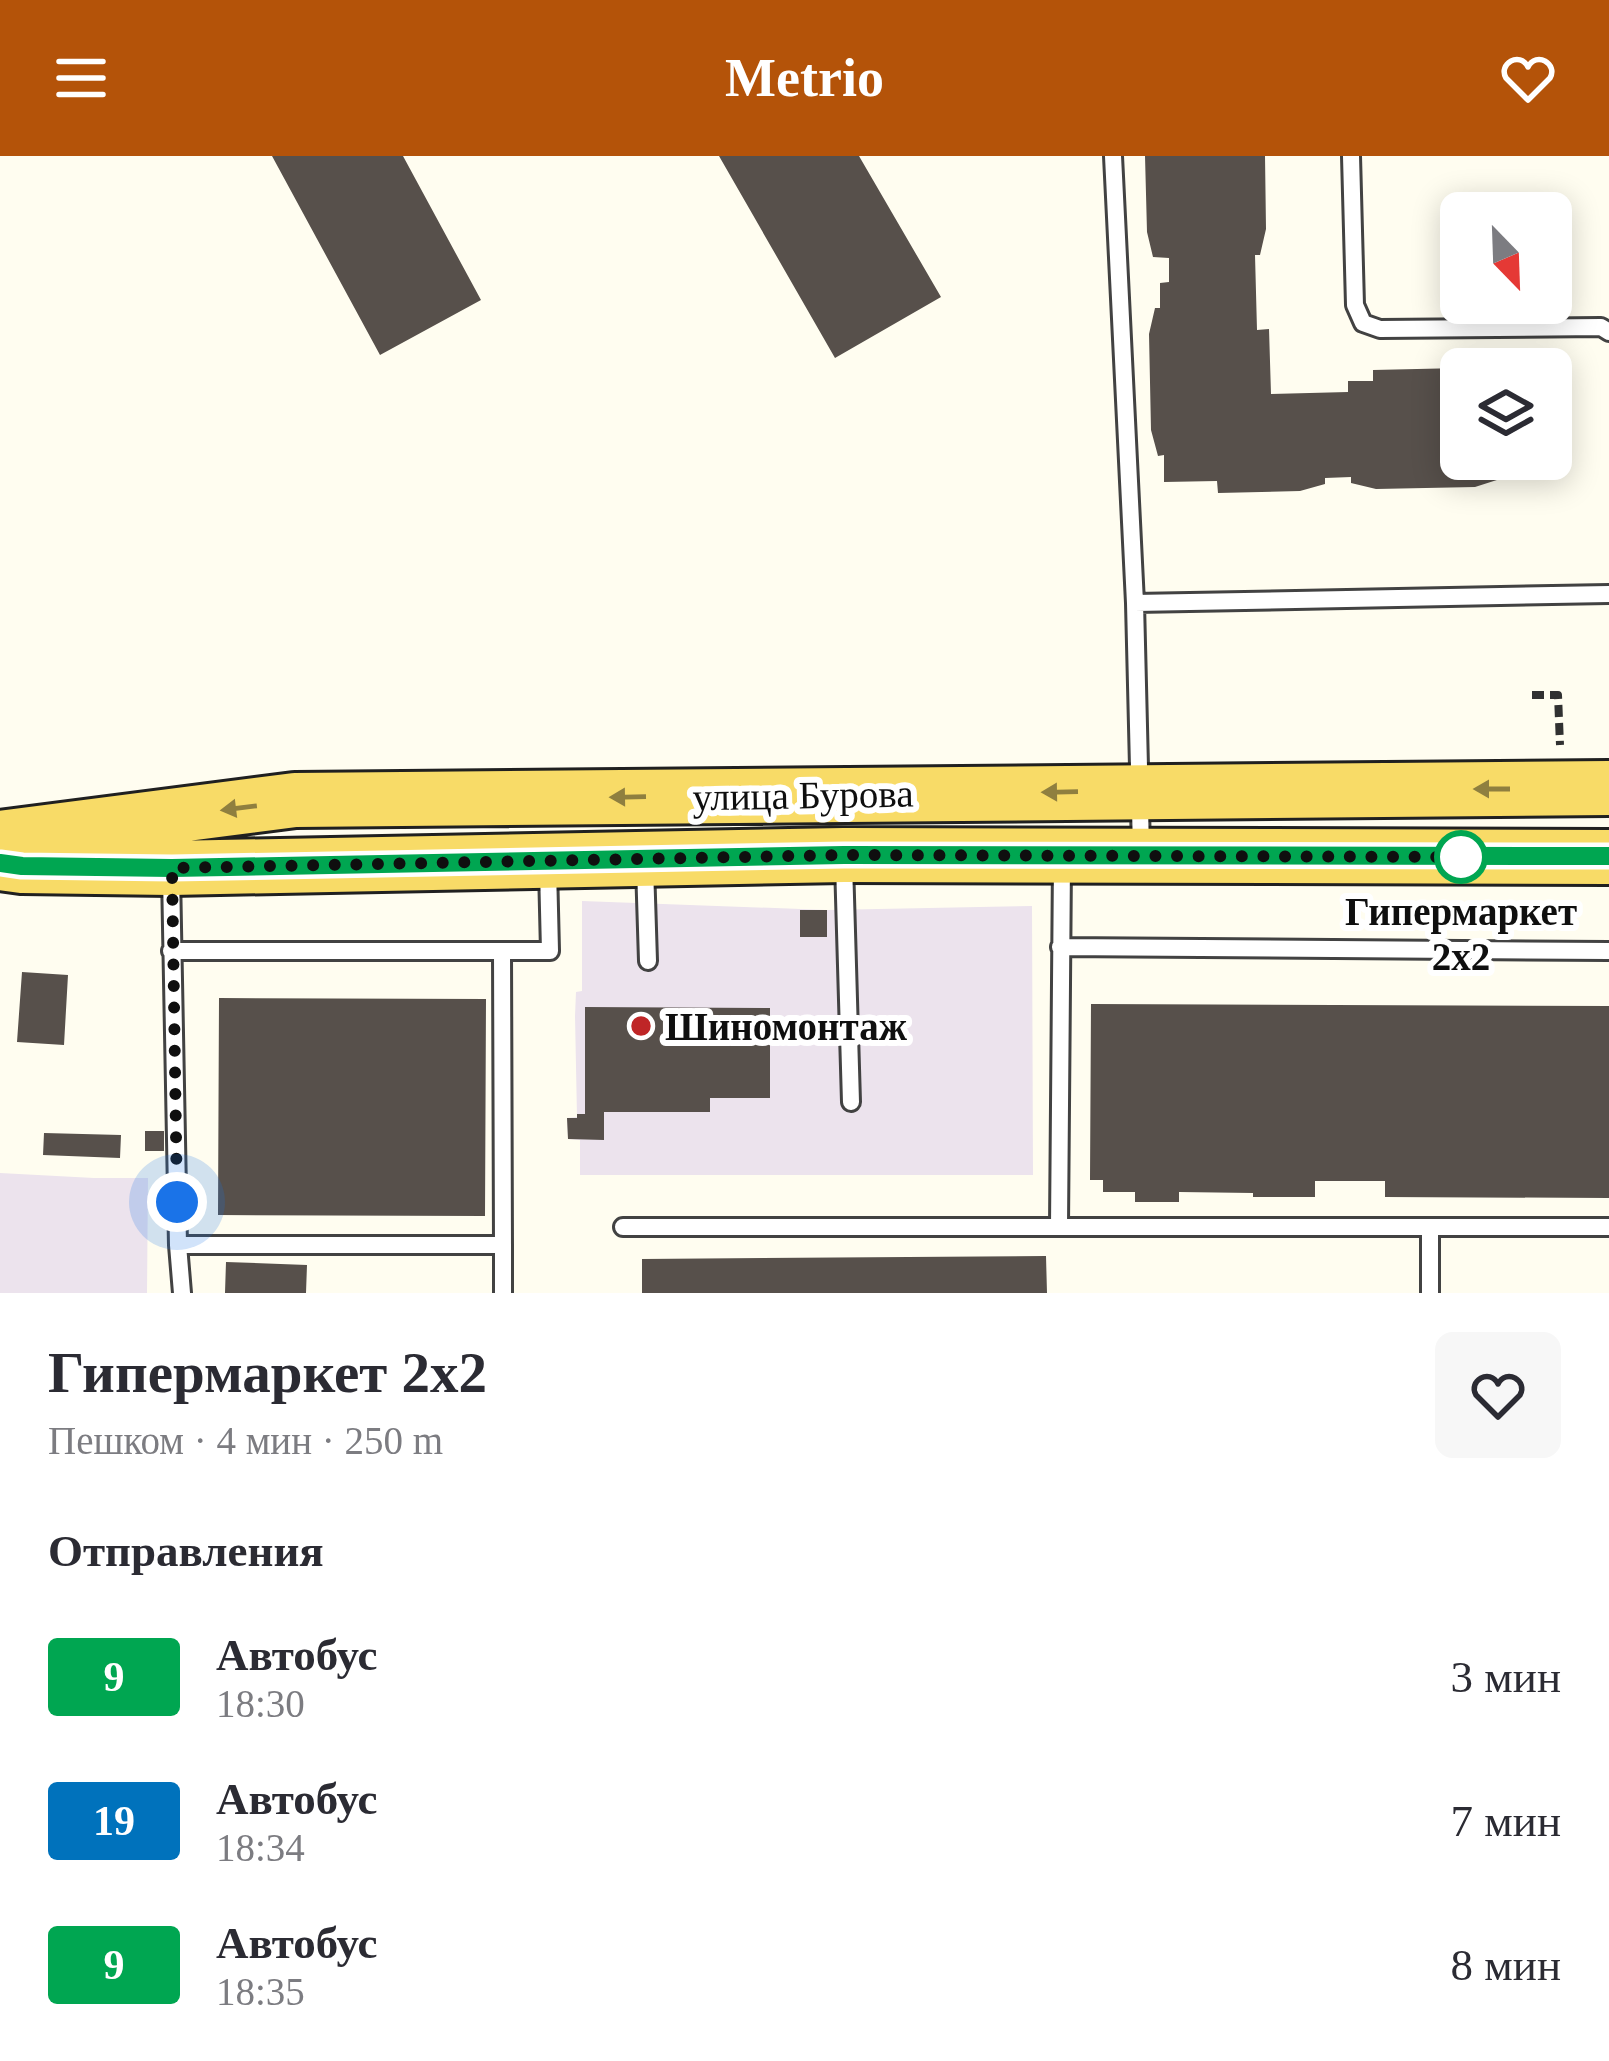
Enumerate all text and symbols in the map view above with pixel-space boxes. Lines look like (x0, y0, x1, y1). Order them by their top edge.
icon: menu (48, 45, 114, 111)
icon: heart (1495, 45, 1561, 111)
text: Metrio (725, 48, 884, 108)
north arrow (1440, 192, 1572, 324)
map controls (1440, 192, 1572, 480)
button: layers (1440, 348, 1572, 480)
street label: улица Бурова (692, 772, 914, 819)
one-way arrow (1472, 779, 1510, 799)
one-way arrow (1040, 783, 1078, 802)
one-way arrow (608, 787, 646, 807)
one-way arrow (219, 798, 257, 817)
marker: Гипермаркет 2х2 (1436, 832, 1486, 882)
place label: Гипермаркет 2х2 (1345, 890, 1577, 978)
place label: Шиномонтаж (665, 1005, 908, 1048)
marker: Шиномонтаж (628, 1013, 654, 1039)
your location (147, 1172, 207, 1232)
button: heart (1435, 1332, 1561, 1458)
text: Гипермаркет 2х2 (48, 1341, 487, 1404)
text: Пешком · 4 мин · 250 m (48, 1419, 443, 1462)
text: Отправления (48, 1526, 324, 1576)
text: Автобус (216, 1630, 378, 1680)
text: 3 мин (1451, 1652, 1561, 1702)
text: 9 (104, 1654, 125, 1700)
text: 18:30 (216, 1682, 305, 1725)
text: Автобус (216, 1774, 378, 1824)
text: 7 мин (1451, 1796, 1561, 1846)
text: 19 (93, 1798, 135, 1844)
text: 18:34 (216, 1826, 305, 1869)
text: Автобус (216, 1918, 378, 1968)
text: 8 мин (1451, 1940, 1561, 1990)
text: 9 (104, 1942, 125, 1988)
text: 18:35 (216, 1970, 305, 2013)

